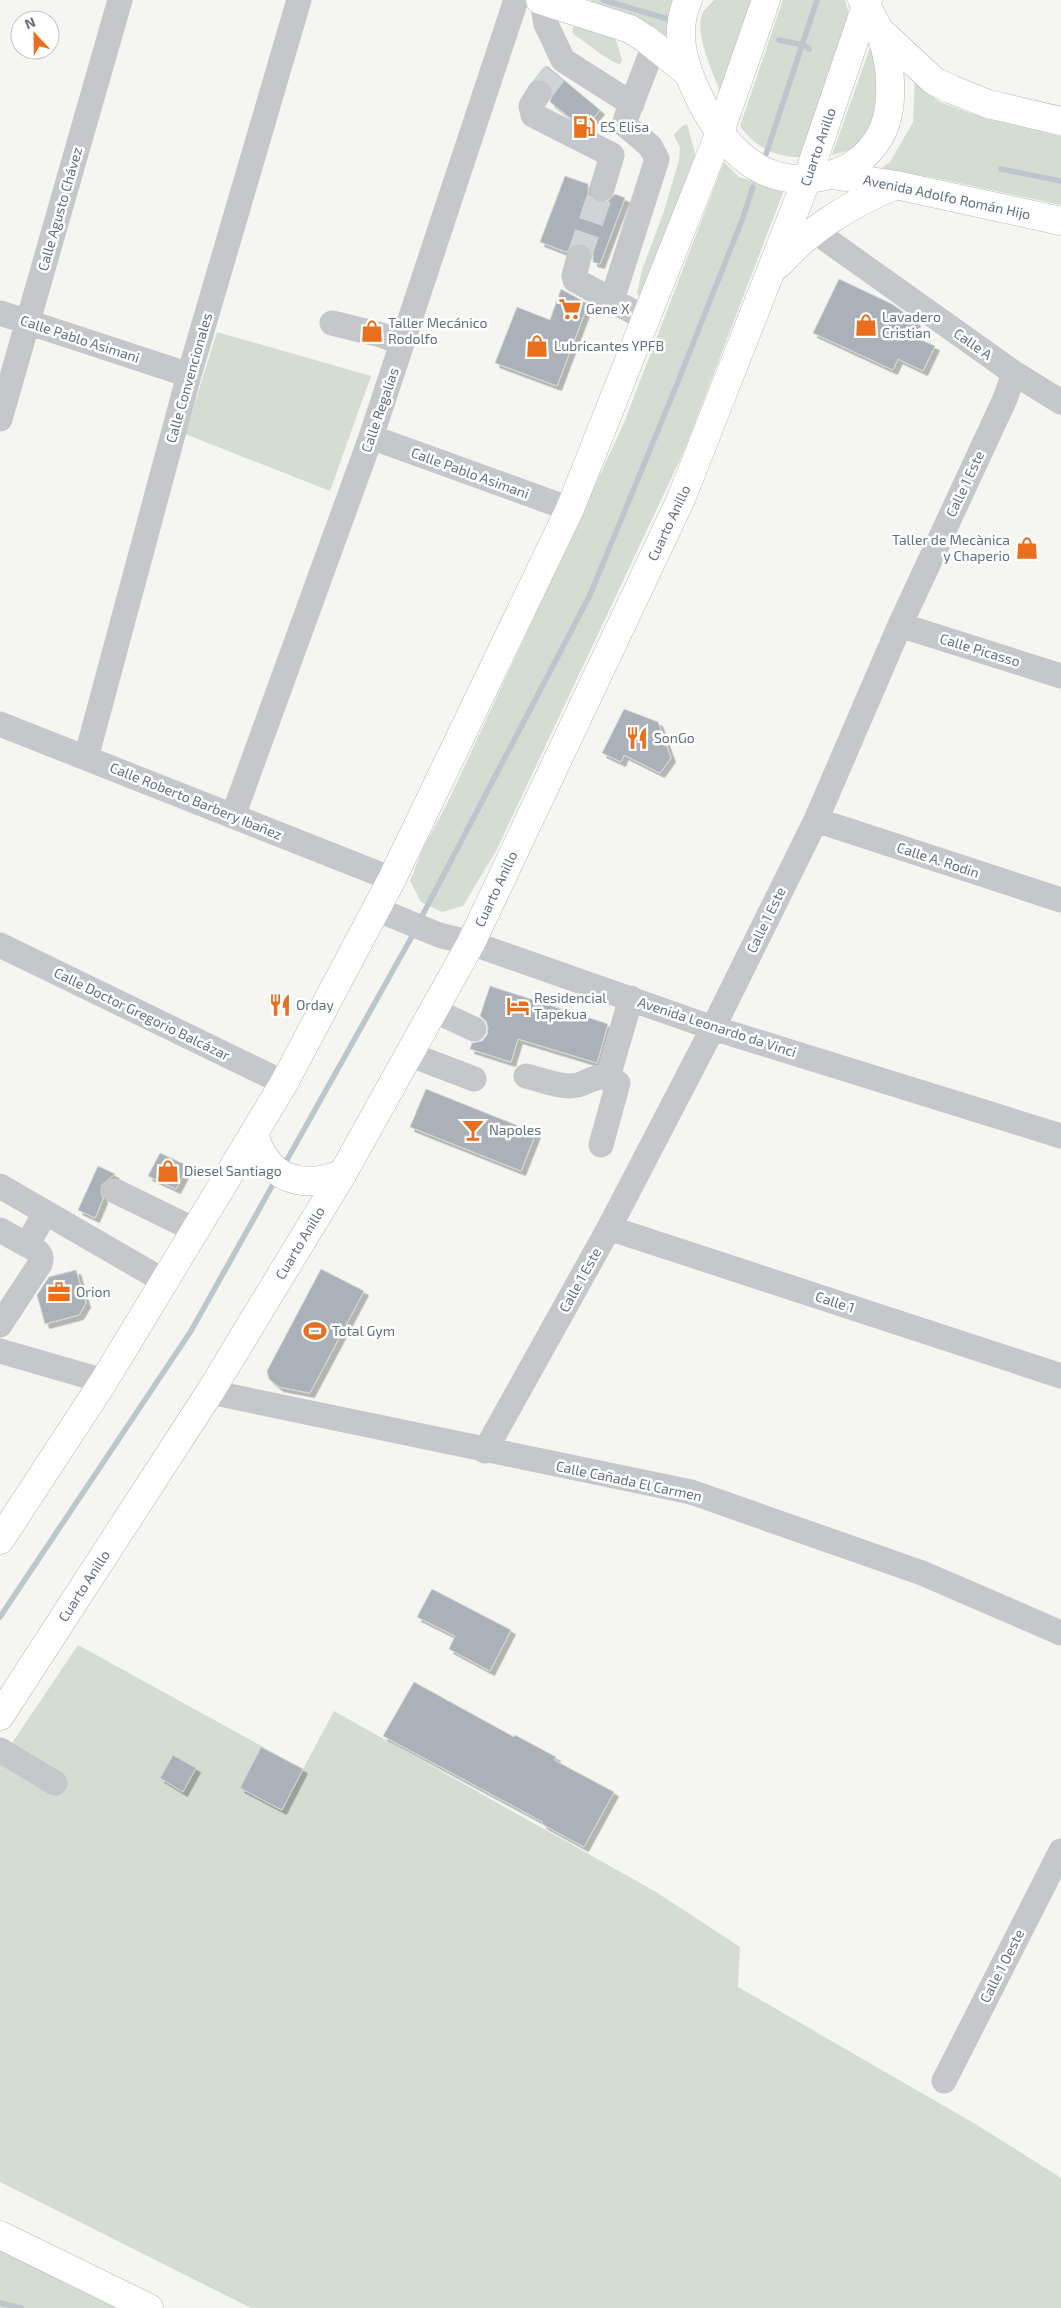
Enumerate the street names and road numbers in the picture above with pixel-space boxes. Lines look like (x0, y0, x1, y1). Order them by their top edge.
street label: Cuarto Anillo (796, 105, 839, 188)
street label: Calle Agusto Chávez (34, 145, 85, 273)
street label: Avenida Adolfo Román Hijo (862, 170, 1032, 223)
street label: Calle Pablo Asimani (18, 311, 142, 366)
street label: Calle Convencionales (162, 311, 215, 445)
street label: Calle A (951, 324, 996, 363)
street label: Calle Regalías (357, 365, 402, 454)
street label: Calle Pablo Asimani (409, 443, 531, 502)
street label: Calle 1 Este (942, 448, 987, 520)
street label: Cuarto Anillo (644, 482, 694, 564)
street label: Calle Picasso (938, 629, 1022, 670)
street label: Calle Roberto Barbery Ibañez (108, 758, 285, 843)
street label: Calle A. Rodin (895, 838, 981, 881)
street label: Cuarto Anillo (471, 848, 521, 930)
street label: Calle 1 Este (742, 884, 789, 955)
street label: Calle Doctor Gregorio Balcázar (52, 963, 233, 1064)
street label: Avenida Leonardo da Vinci (636, 993, 799, 1060)
street label: Cuarto Anillo (271, 1203, 328, 1282)
street label: Calle 1 Este (555, 1245, 604, 1315)
street label: Calle 1 (813, 1287, 857, 1316)
street label: Calle Cañada El Carmen (555, 1457, 704, 1504)
street label: Cuarto Anillo (54, 1547, 113, 1625)
street label: Calle 1 Oeste (976, 1926, 1027, 2005)

